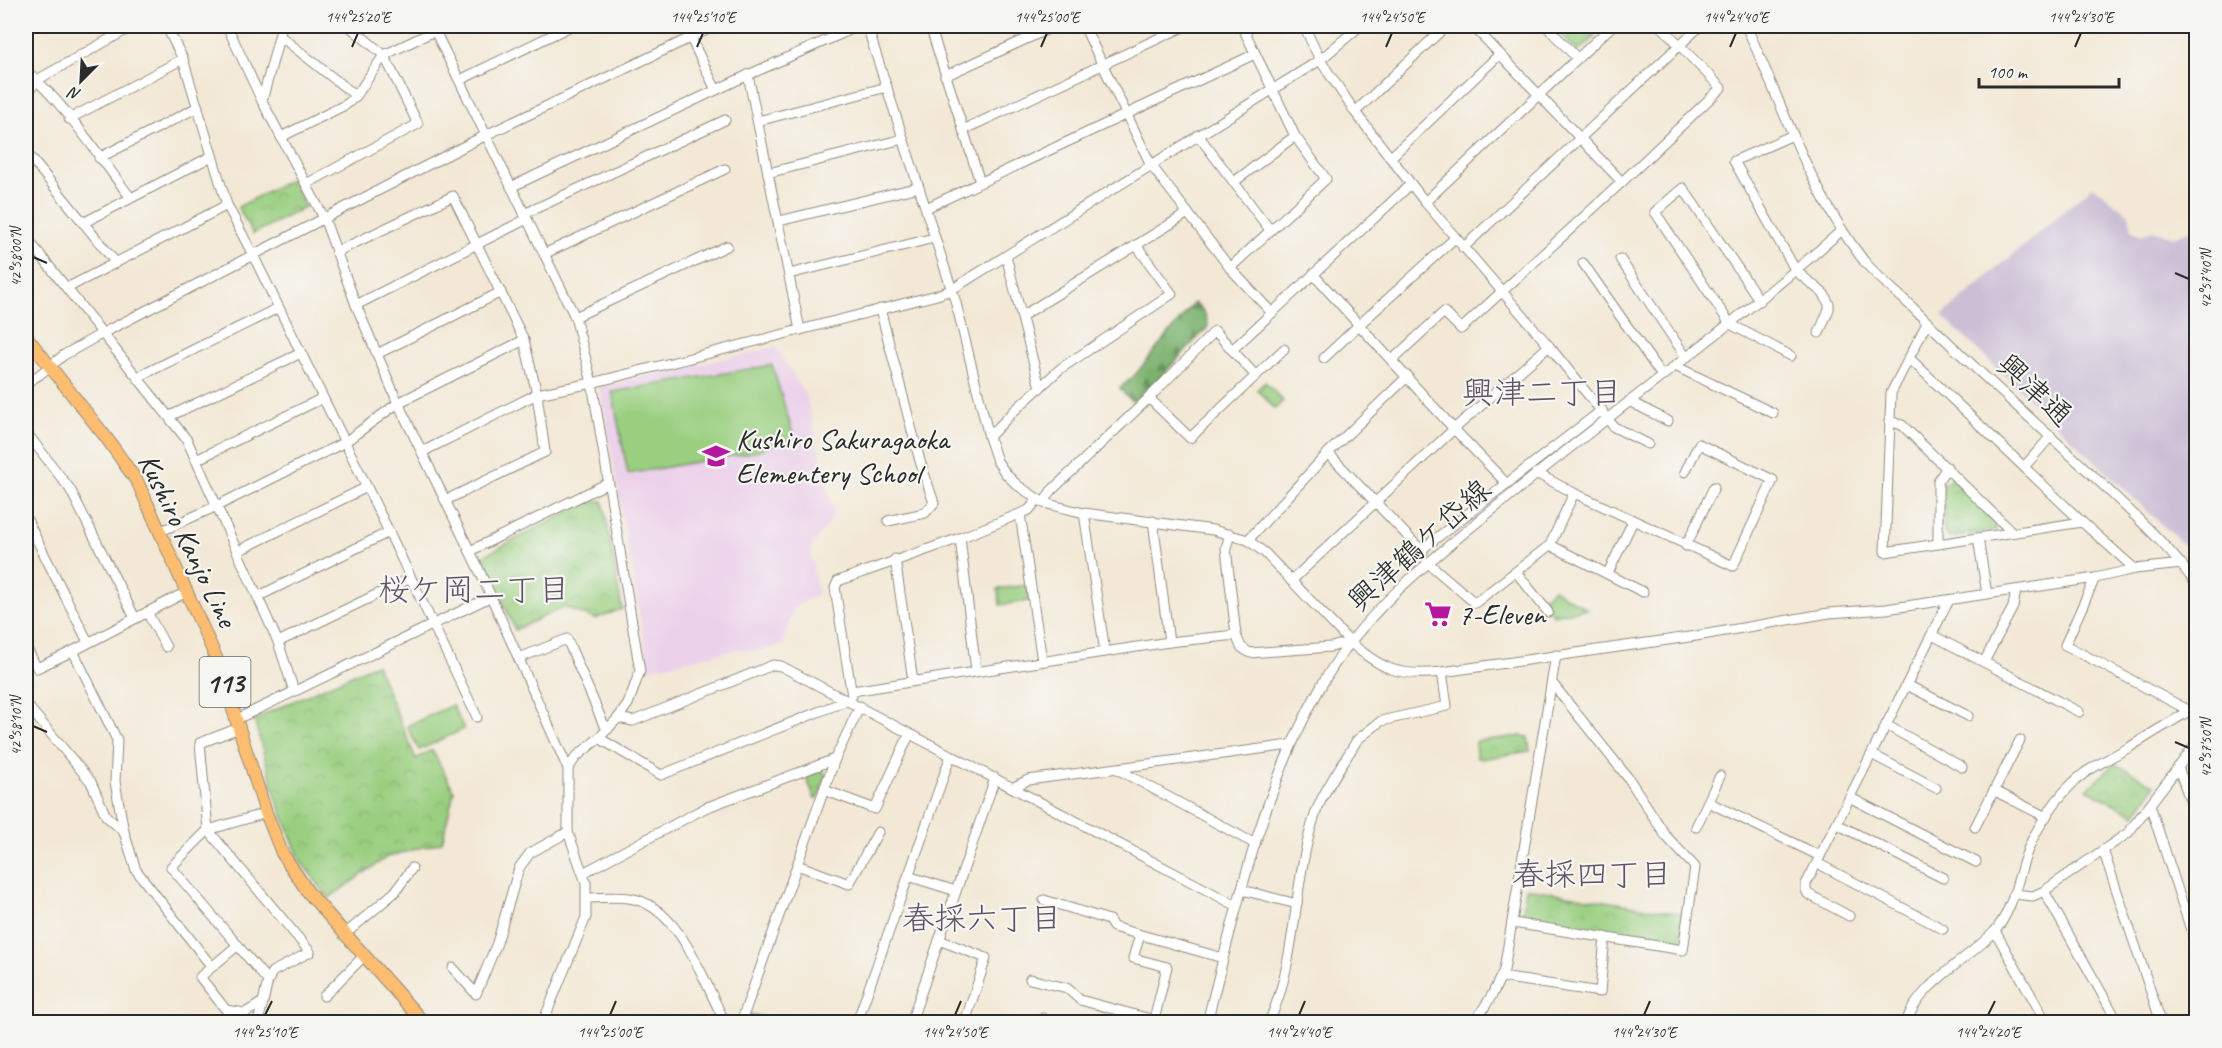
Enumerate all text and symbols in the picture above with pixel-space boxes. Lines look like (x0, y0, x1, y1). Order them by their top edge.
text: 144°25'20"E (326, 8, 392, 27)
text: 144°25'10"E (671, 8, 737, 27)
text: 144°25'00"E (1015, 8, 1081, 27)
text: 144°24'50"E (1360, 8, 1426, 27)
text: 144°24'40"E (1704, 8, 1770, 27)
text: 144°24'30"E (2049, 8, 2115, 27)
north arrow (51, 51, 111, 111)
scale bar (1979, 51, 2118, 89)
text: 100 m (1988, 61, 2029, 83)
text: N (64, 81, 84, 105)
text: 42°58'00"N (7, 224, 26, 287)
text: 42°57'40"N (2197, 246, 2216, 309)
street label: 興津通 (1989, 345, 2081, 435)
district label: 興津二丁目 (1462, 372, 1622, 413)
place label: Kushiro Sakuragaoka Elementery School (736, 420, 951, 492)
school or university icon: Kushiro Sakuragaoka Elementery School (701, 441, 731, 471)
street label: Kushiro Kanjo Line (130, 447, 247, 635)
street label: 興津鶴ケ岱線 (1339, 471, 1499, 619)
district label: 桜ケ岡二丁目 (378, 569, 570, 610)
place label: 7-Eleven (1458, 595, 1547, 633)
supermarket icon: 7-Eleven (1423, 599, 1453, 629)
road number: 113 (200, 657, 250, 707)
text: 42°58'10"N (7, 693, 26, 756)
text: 42°57'50"N (2197, 715, 2216, 778)
district label: 春採四丁目 (1512, 854, 1672, 895)
district label: 春採六丁目 (902, 898, 1062, 939)
text: 144°25'10"E (233, 1023, 299, 1042)
text: 144°25'00"E (578, 1023, 644, 1042)
text: 144°24'50"E (923, 1023, 989, 1042)
text: 144°24'40"E (1267, 1023, 1333, 1042)
text: 144°24'30"E (1612, 1023, 1678, 1042)
text: 144°24'20"E (1956, 1023, 2022, 1042)

